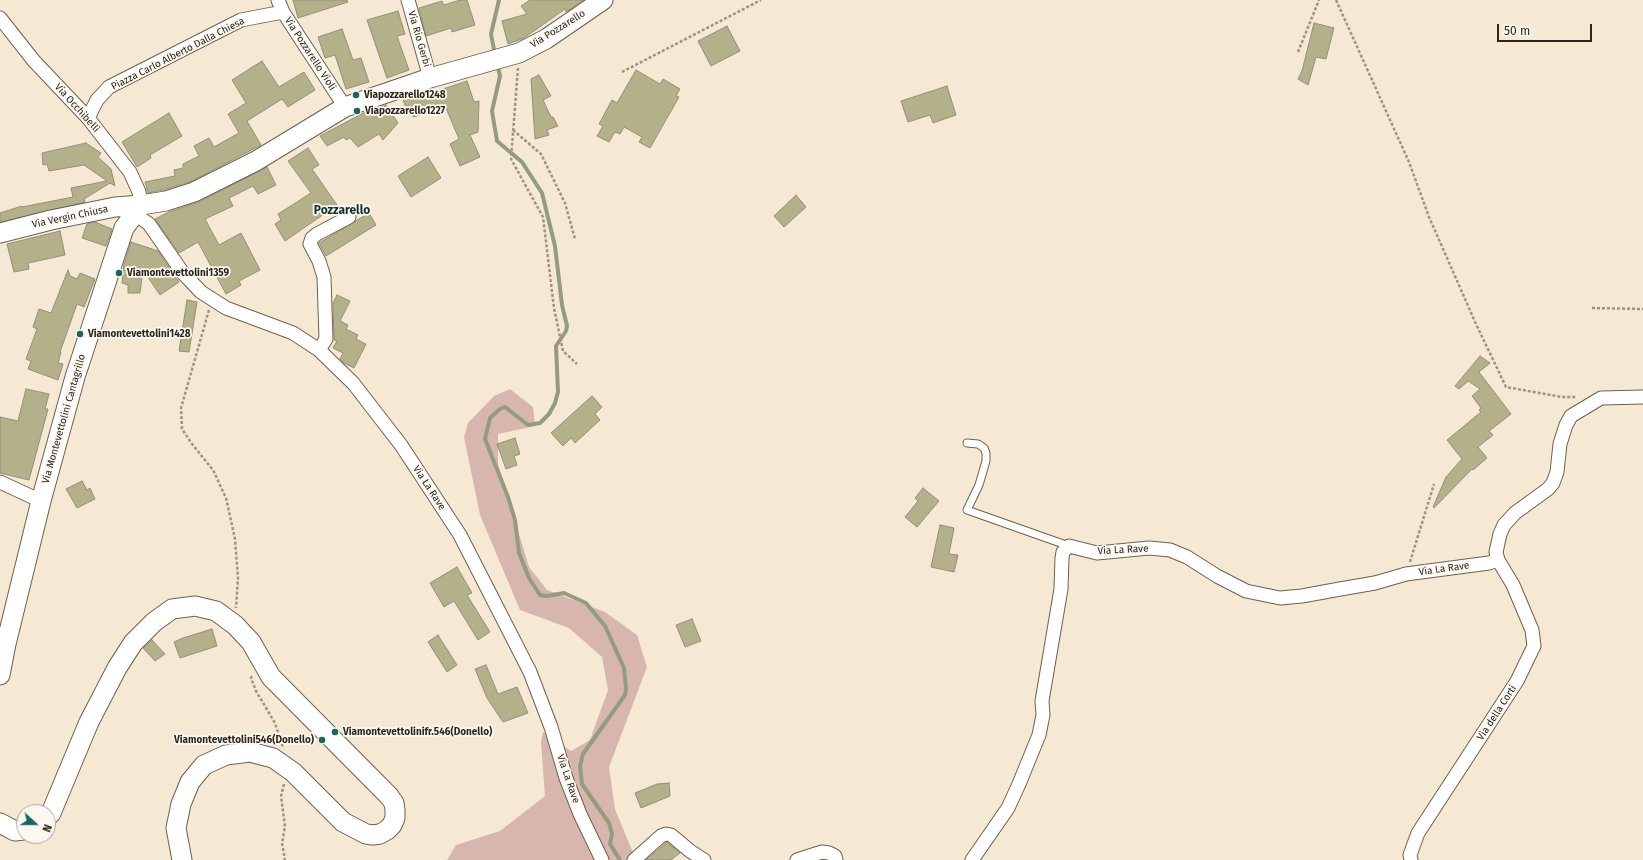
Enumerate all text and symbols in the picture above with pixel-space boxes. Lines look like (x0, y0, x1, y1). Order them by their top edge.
street label: Via Pozzarello (528, 7, 588, 51)
street label: Via Rio Gerbi (405, 9, 433, 69)
street label: Piazza Carlo Alberto Dalla Chiesa (109, 15, 247, 93)
street label: Via Pozzarello Violi (282, 15, 338, 93)
scale bar (1499, 16, 1594, 42)
text: 50 m (1504, 24, 1530, 38)
street label: Via Occhibelli (52, 81, 102, 135)
place label: Viapozzarello1248 (364, 89, 446, 101)
marker: Viapozzarello1248 (351, 90, 361, 100)
place label: Viapozzarello1227 (365, 105, 445, 117)
marker: Viapozzarello1227 (352, 106, 362, 116)
street label: Via Vergin Chiusa (31, 203, 109, 231)
district label: Pozzarello (314, 204, 370, 218)
place label: Viamontevettolini1359 (127, 267, 229, 279)
marker: Viamontevettolini1359 (114, 268, 124, 278)
place label: Viamontevettolini1428 (88, 328, 191, 340)
marker: Viamontevettolini1428 (75, 329, 85, 339)
street label: Via Montevettolini Cantagrillo (40, 353, 88, 485)
street label: Via La Rave (410, 463, 448, 513)
street label: Via La Rave (1097, 543, 1149, 557)
street label: Via La Rave (1418, 560, 1470, 578)
street label: Via della Corti (1475, 683, 1519, 743)
place label: Viamontevettolinifr.546(Donello) (343, 726, 492, 738)
marker: Viamontevettolinifr.546(Donello) (330, 727, 340, 737)
place label: Viamontevettolini546(Donello) (174, 734, 314, 746)
marker: Viamontevettolini546(Donello) (317, 735, 327, 745)
street label: Via La Rave (554, 753, 582, 805)
north arrow (16, 804, 56, 844)
text: N (39, 822, 54, 834)

